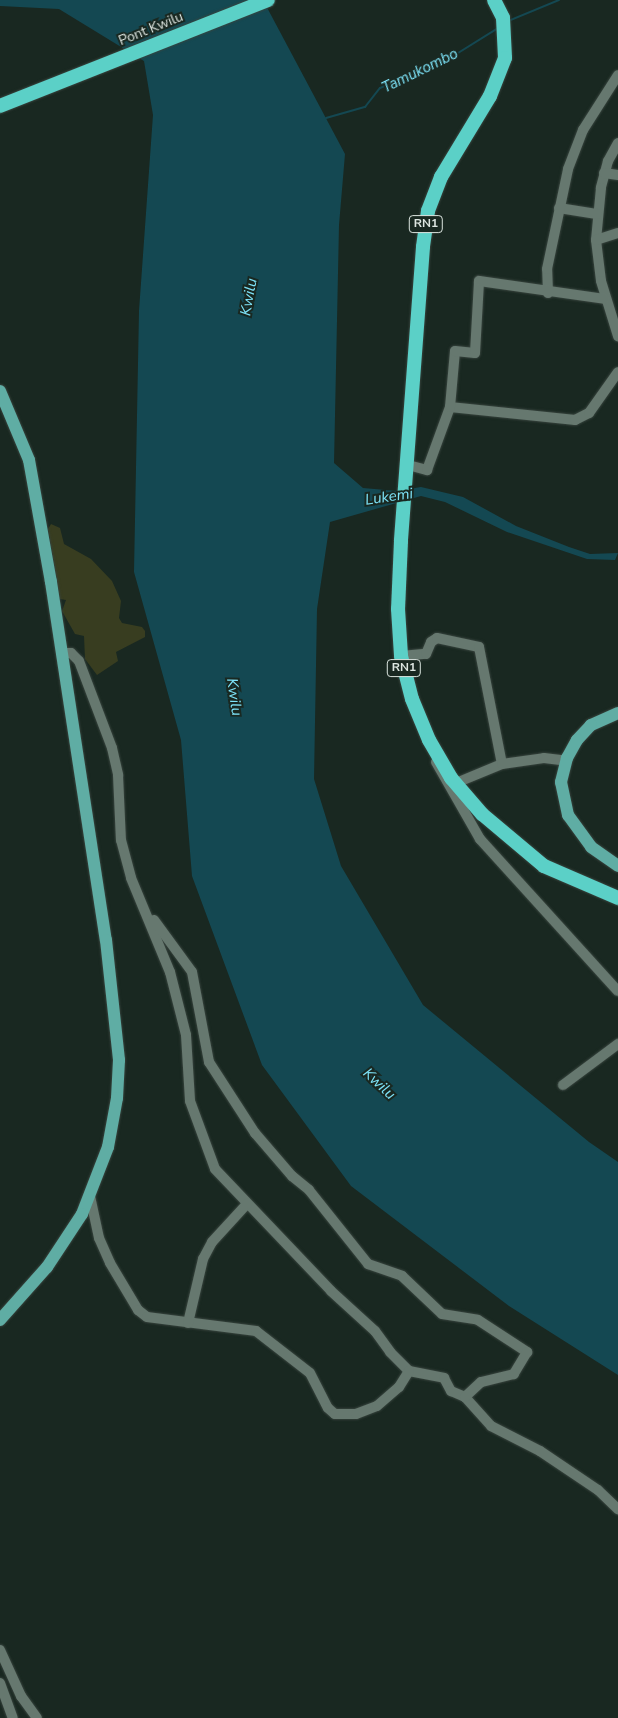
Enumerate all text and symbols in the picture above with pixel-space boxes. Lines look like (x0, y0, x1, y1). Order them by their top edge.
street label: Pont Kwilu (116, 8, 186, 50)
water label: Tamukombo (379, 45, 461, 97)
road number: RN1 (408, 214, 444, 233)
water label: Kwilu (237, 277, 261, 317)
water label: Lukemi (364, 485, 414, 509)
road number: RN1 (386, 658, 422, 678)
water label: Kwilu (222, 677, 246, 717)
water label: Kwilu (359, 1064, 399, 1104)

